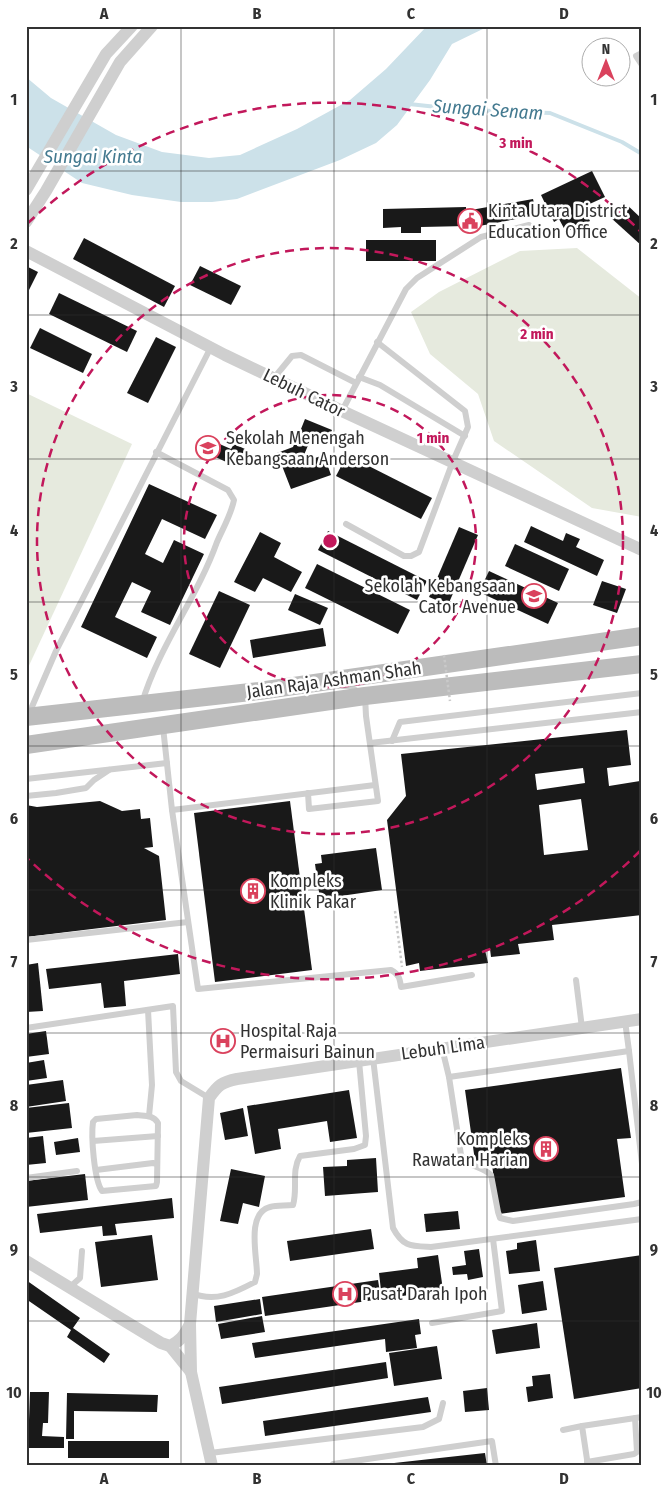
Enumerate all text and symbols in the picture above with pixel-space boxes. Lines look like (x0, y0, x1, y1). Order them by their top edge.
text: A (99, 4, 109, 23)
text: B (253, 4, 262, 23)
text: C (407, 4, 416, 23)
text: D (559, 4, 569, 23)
north arrow (580, 38, 630, 88)
text: N (602, 41, 610, 58)
text: 1 (11, 90, 17, 109)
text: 1 (651, 90, 657, 109)
water label: Sungai Senam (431, 94, 544, 125)
text: 3 min (498, 134, 533, 152)
water label: Sungai Kinta (43, 145, 142, 168)
place label: Kinta Utara District Education Office (488, 200, 627, 243)
public building icon: Kinta Utara District Education Office (457, 208, 483, 234)
text: 2 (9, 234, 18, 253)
text: 2 (649, 234, 658, 253)
text: 2 min (519, 325, 554, 343)
street label: Lebuh Cator (259, 364, 349, 423)
text: 3 (9, 377, 18, 396)
text: 3 (649, 377, 658, 396)
place label: Sekolah Menengah Kebangsaan Anderson (226, 427, 389, 470)
text: 1 min (417, 429, 449, 447)
school or university icon: Sekolah Menengah Kebangsaan Anderson (195, 435, 221, 461)
text: 4 (10, 521, 18, 540)
text: 4 (650, 521, 658, 540)
centre of rings (321, 532, 339, 550)
place label: Sekolah Kebangsaan Cator Avenue (364, 575, 516, 618)
school or university icon: Sekolah Kebangsaan Cator Avenue (521, 583, 547, 609)
street label: Jalan Raja Ashman Shah (245, 657, 423, 703)
text: 5 (10, 665, 18, 684)
text: 5 (650, 665, 658, 684)
text: 6 (10, 809, 18, 828)
text: 6 (650, 809, 658, 828)
place label: Kompleks Klinik Pakar (270, 870, 357, 913)
building icon: Kompleks Klinik Pakar (240, 878, 266, 904)
text: 7 (11, 952, 18, 971)
text: 7 (651, 952, 658, 971)
place label: Hospital Raja Permaisuri Bainun (240, 1020, 375, 1063)
hospital icon: Hospital Raja Permaisuri Bainun (210, 1028, 236, 1054)
street label: Lebuh Lima (400, 1031, 486, 1065)
text: 8 (10, 1096, 19, 1115)
text: 8 (650, 1096, 659, 1115)
place label: Kompleks Rawatan Harian (412, 1128, 528, 1171)
building icon: Kompleks Rawatan Harian (533, 1136, 559, 1162)
text: 9 (10, 1240, 18, 1259)
text: 9 (650, 1240, 658, 1259)
hospital icon: Pusat Darah Ipoh (332, 1281, 358, 1307)
place label: Pusat Darah Ipoh (362, 1283, 488, 1305)
text: 10 (6, 1383, 22, 1402)
text: 10 (646, 1383, 662, 1402)
text: A (99, 1469, 109, 1488)
text: B (253, 1469, 262, 1488)
text: C (407, 1469, 416, 1488)
text: D (559, 1469, 569, 1488)

